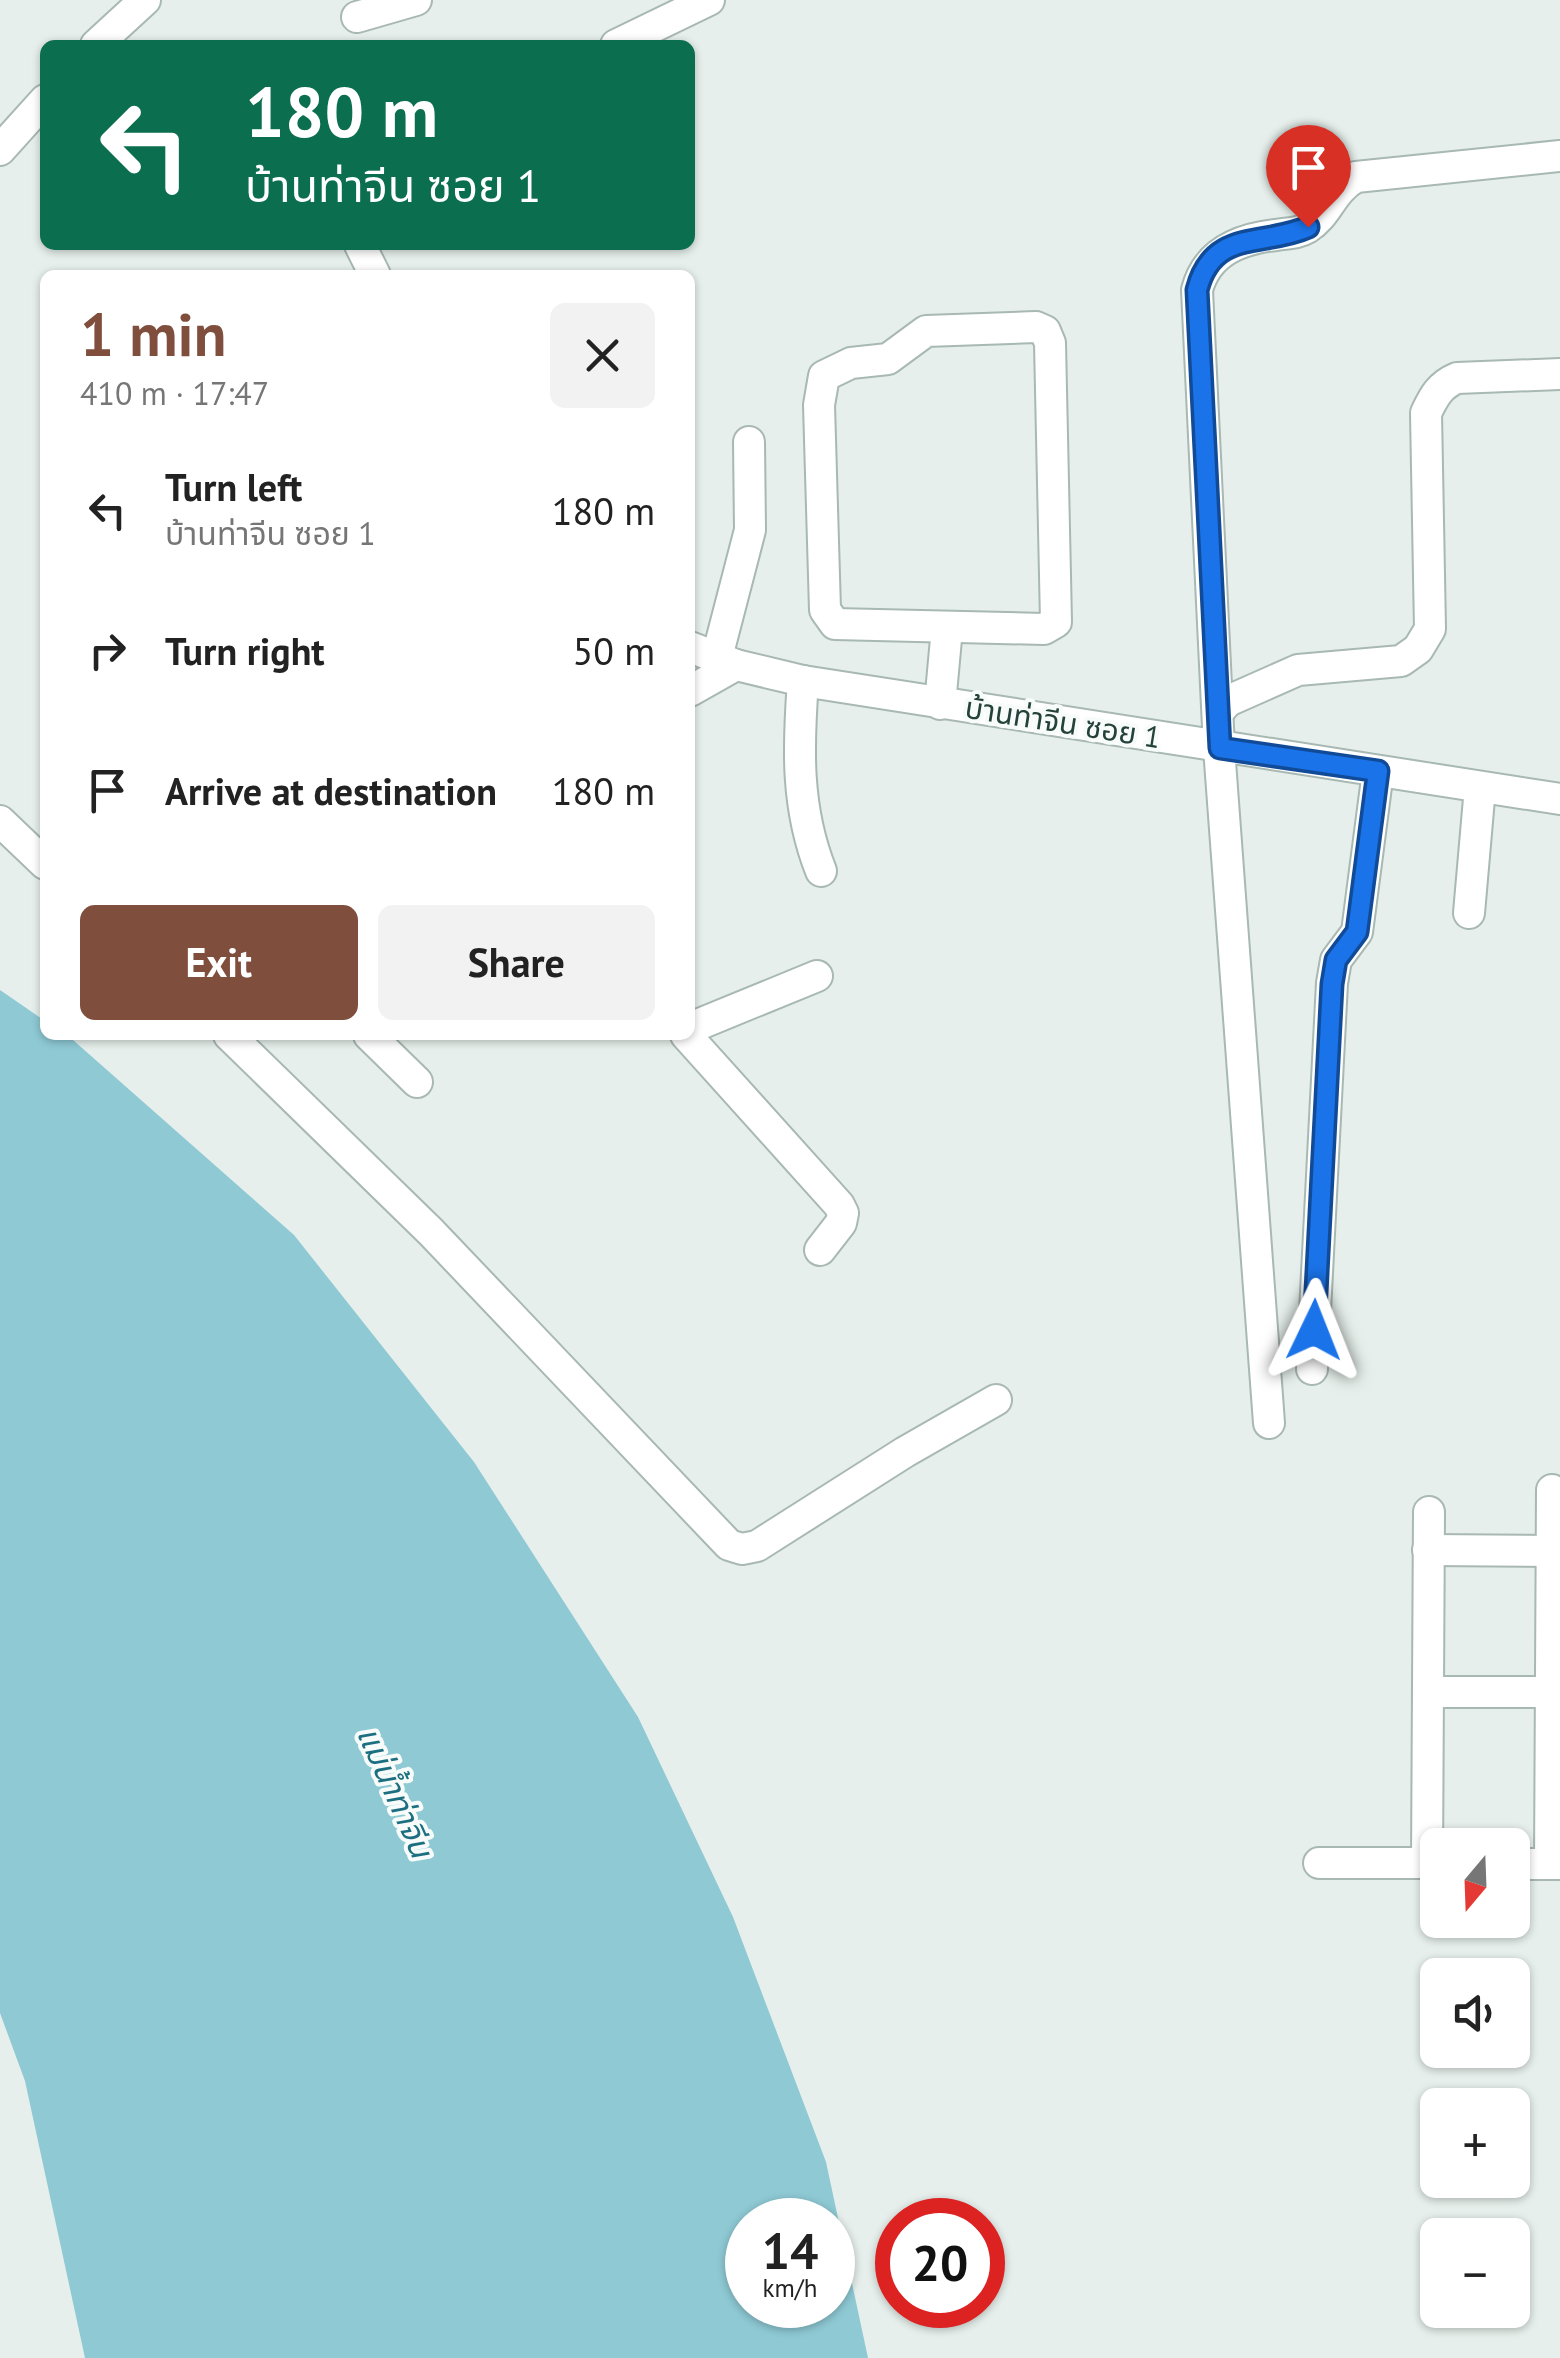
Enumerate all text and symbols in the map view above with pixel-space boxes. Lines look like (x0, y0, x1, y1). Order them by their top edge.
text: 180 m (245, 66, 438, 156)
icon: left (80, 80, 210, 210)
pin (1266, 125, 1351, 228)
icon: arrive (1281, 140, 1336, 195)
text: บ้านท่าจีน ซอย 1 (245, 156, 541, 214)
text: 1 min (80, 295, 226, 373)
button: close (550, 303, 655, 408)
text: 410 m · 17:47 (80, 372, 269, 414)
text: Turn left (165, 462, 302, 511)
icon: left (80, 483, 135, 538)
text: 180 m (552, 486, 655, 535)
text: บ้านท่าจีน ซอย 1 (165, 512, 376, 554)
icon: right (80, 623, 135, 678)
text: Turn right (165, 626, 325, 675)
text: 50 m (573, 626, 655, 675)
street label: บ้านท่าจีน ซอย 1 (963, 687, 1164, 756)
icon: arrive (80, 763, 135, 818)
text: Arrive at destination (165, 766, 497, 815)
text: 180 m (552, 766, 655, 815)
button: Exit (80, 905, 358, 1020)
button: Share (378, 905, 655, 1020)
position arrow (1262, 1278, 1366, 1382)
water label: แม่น้ำท่าจีน (348, 1719, 444, 1866)
north arrow (1420, 1828, 1530, 1938)
map controls (1420, 1828, 1530, 2328)
button: sound (1420, 1958, 1530, 2068)
button: + (1420, 2088, 1530, 2198)
speed limit sign: 20 (875, 2198, 1005, 2328)
text: 14 (762, 2218, 818, 2283)
button: − (1420, 2218, 1530, 2328)
text: km/h (763, 2272, 817, 2304)

